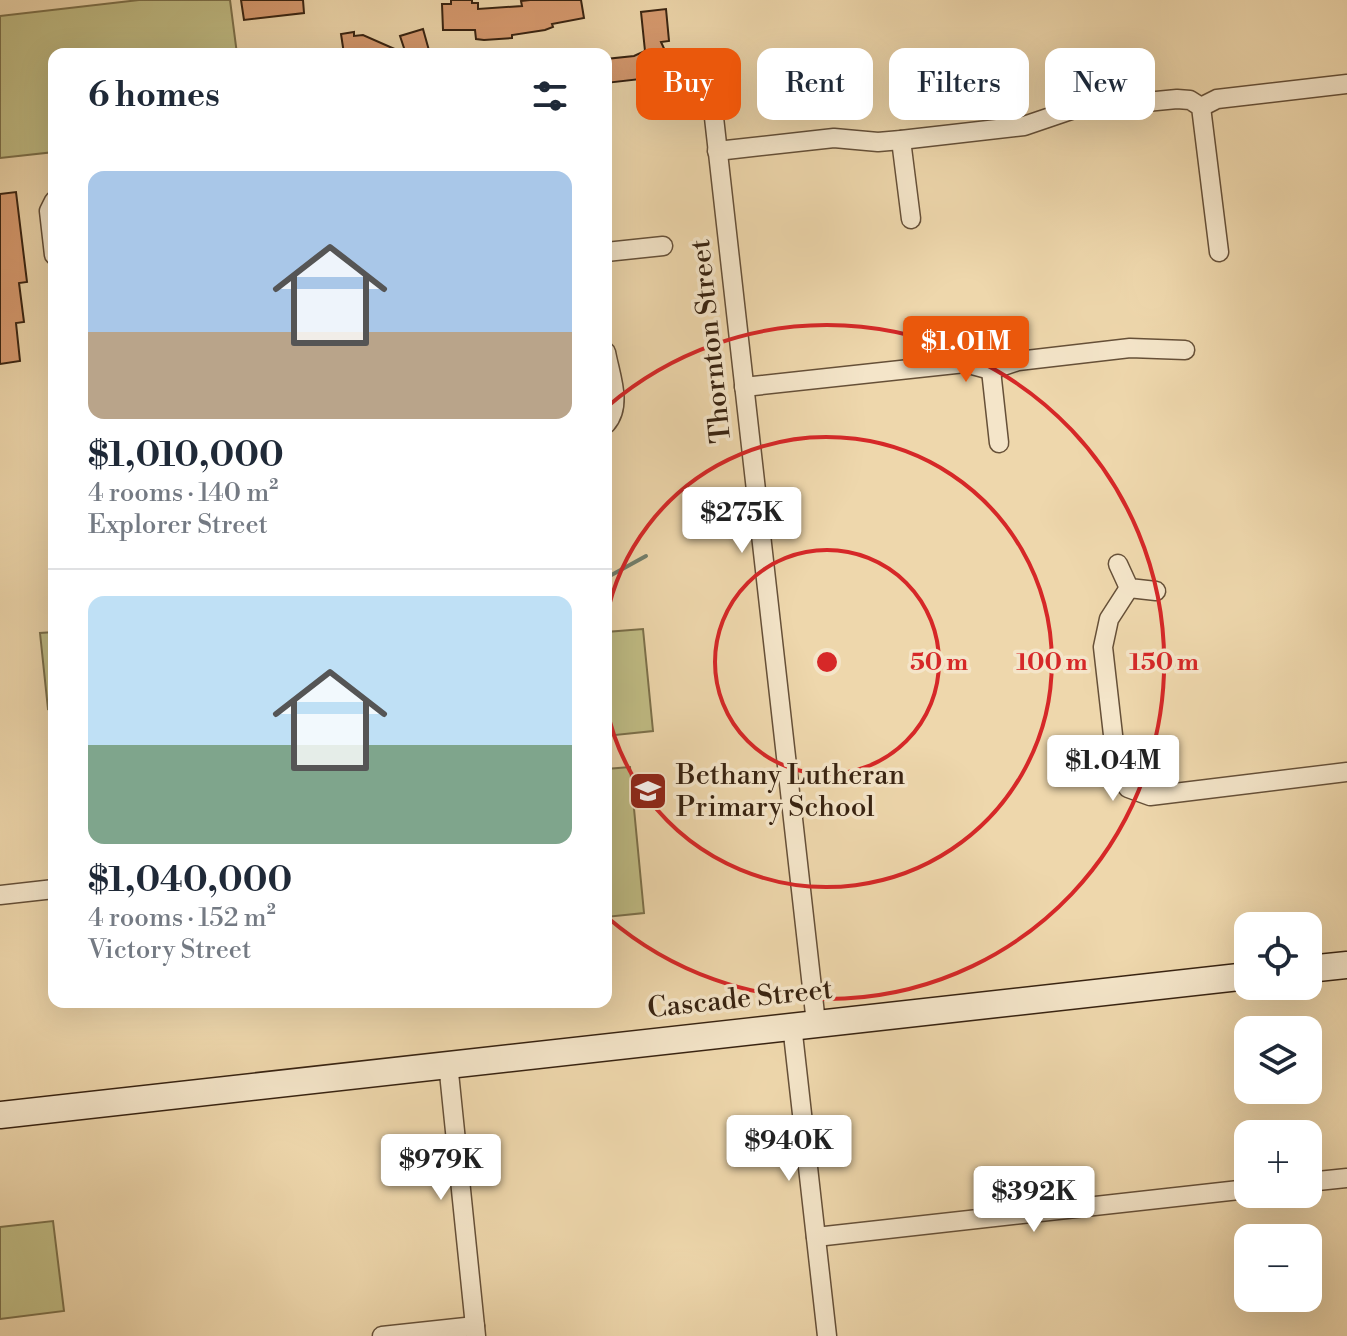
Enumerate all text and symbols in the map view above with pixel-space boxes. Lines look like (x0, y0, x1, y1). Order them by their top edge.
chip: Buy (636, 48, 741, 120)
chip: Rent (757, 48, 873, 120)
chip: Filters (889, 48, 1029, 120)
chip: New (1045, 48, 1155, 120)
icon: filters (528, 74, 572, 118)
text: 6 homes (88, 75, 220, 117)
icon: home (258, 223, 402, 367)
street label: Thornton Street (683, 237, 739, 445)
pin: $1.01M (901, 316, 1031, 384)
text: $1.01M (921, 326, 1011, 358)
text: $1,010,000 (88, 435, 284, 477)
text: 4 rooms · 140 m² (88, 477, 278, 509)
pin: $275K (686, 487, 798, 555)
text: $275K (700, 497, 784, 529)
text: Explorer Street (88, 509, 268, 541)
icon: home (258, 648, 402, 792)
centre of rings (813, 648, 841, 676)
text: 50 m (910, 648, 968, 678)
text: 100 m (1016, 648, 1088, 678)
text: 150 m (1129, 648, 1199, 678)
pin: $1.04M (1048, 735, 1178, 803)
text: $1.04M (1065, 745, 1161, 777)
place label: Bethany Lutheran Primary School (675, 758, 905, 825)
school or university icon: Bethany Lutheran Primary School (627, 770, 669, 812)
text: $1,040,000 (88, 860, 292, 902)
text: 4 rooms · 152 m² (88, 902, 276, 934)
map controls (1234, 912, 1322, 1312)
button: locate (1234, 912, 1322, 1000)
text: Victory Street (88, 934, 251, 966)
street label: Cascade Street (646, 972, 834, 1026)
button: layers (1234, 1016, 1322, 1104)
pin: $940K (733, 1115, 845, 1183)
button: + (1234, 1120, 1322, 1208)
text: $940K (745, 1125, 833, 1157)
pin: $979K (385, 1134, 497, 1202)
text: $979K (399, 1144, 483, 1176)
pin: $392K (978, 1166, 1090, 1234)
text: $392K (992, 1176, 1076, 1208)
button: − (1234, 1224, 1322, 1312)

